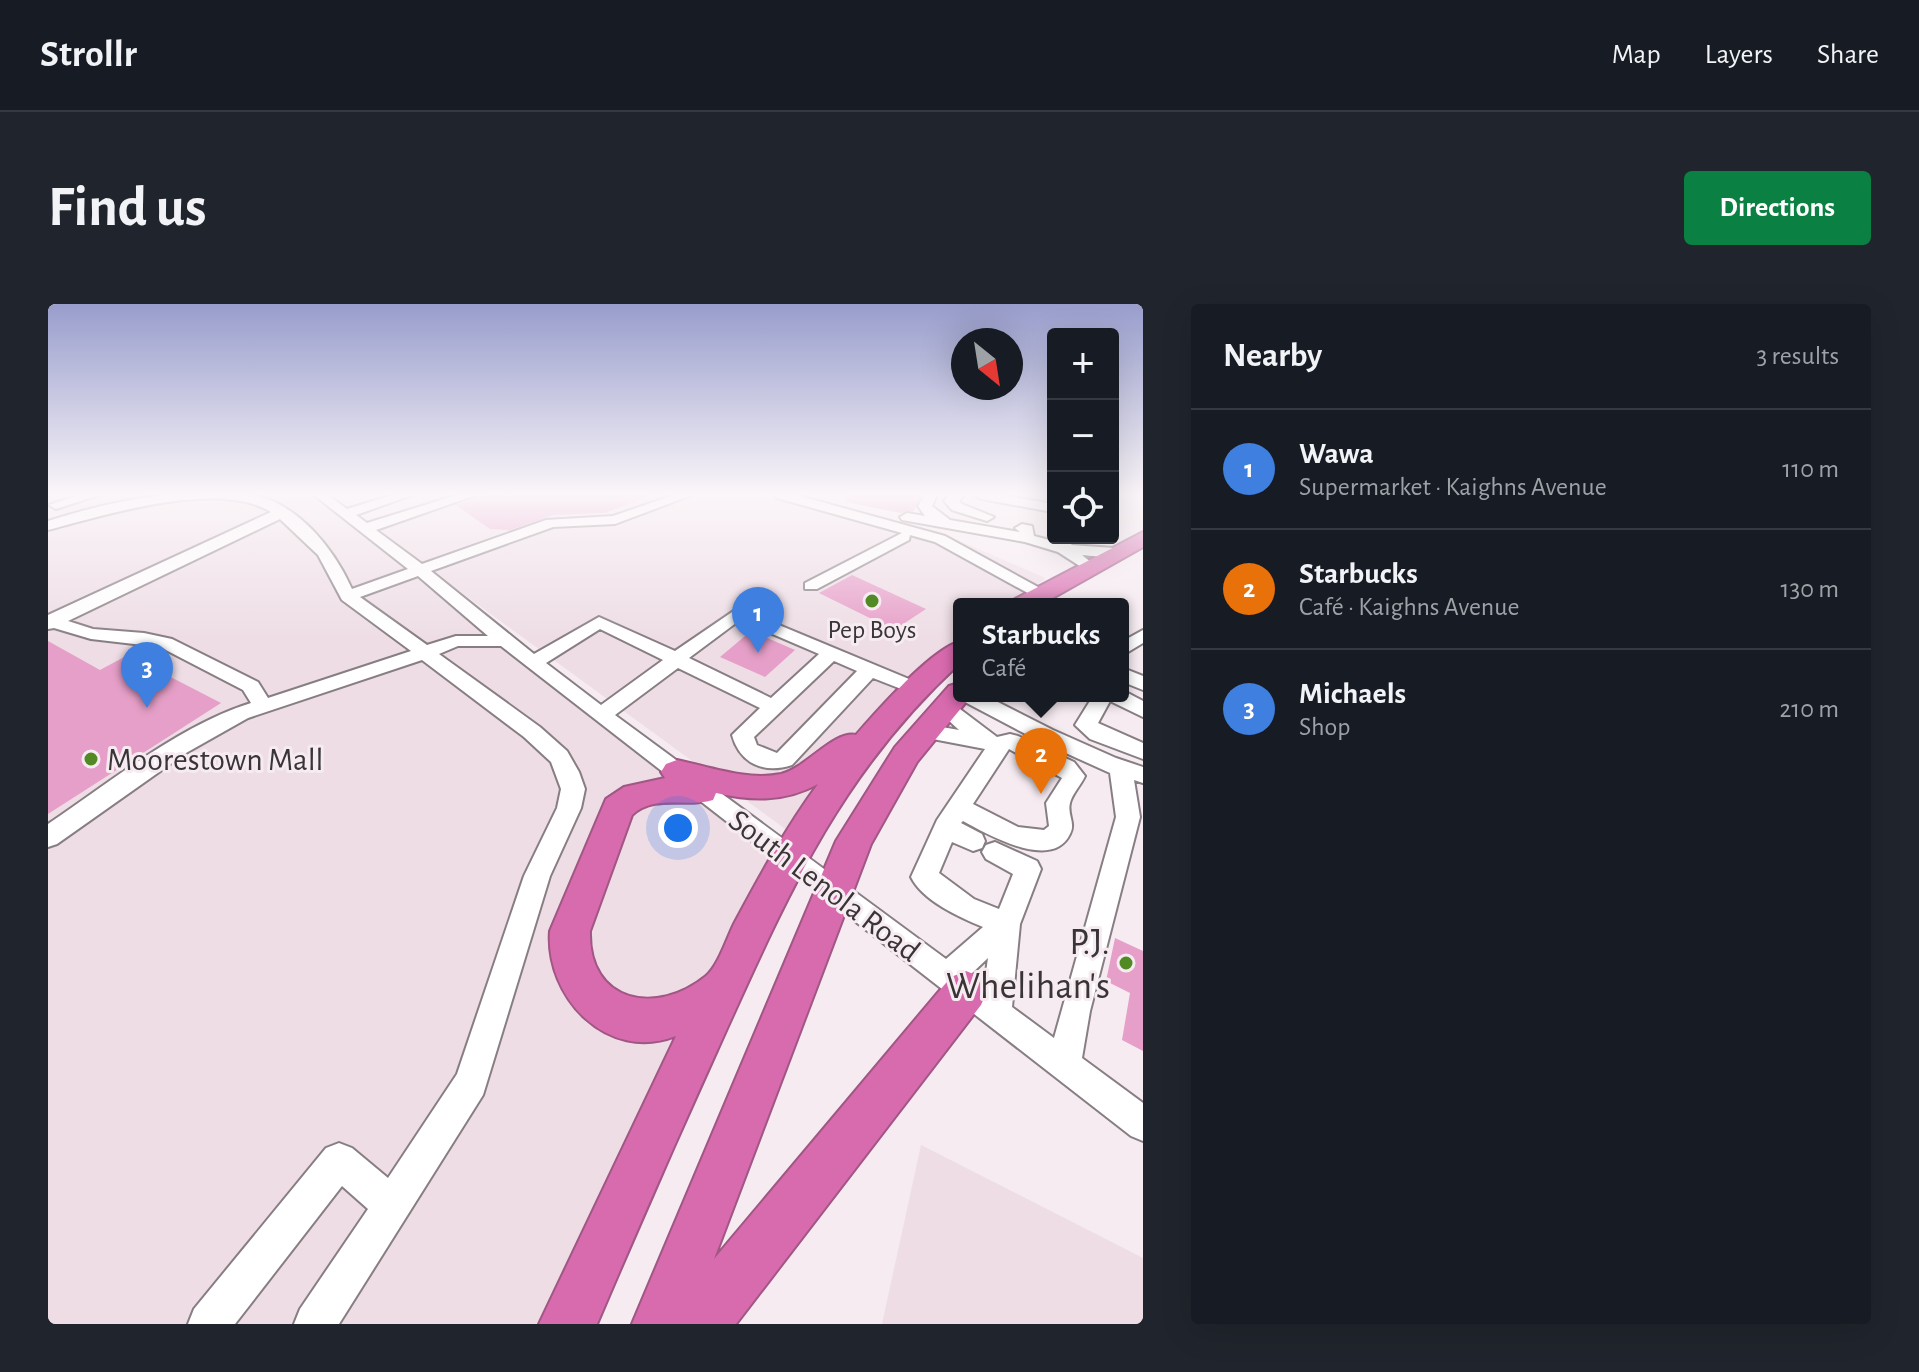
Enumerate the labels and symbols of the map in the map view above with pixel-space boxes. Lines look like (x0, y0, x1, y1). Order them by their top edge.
north arrow (951, 328, 1023, 400)
pin: 1 (732, 587, 784, 653)
marker: Pep Boys (863, 592, 881, 610)
place label: Pep Boys (828, 617, 916, 643)
pin: 3 (121, 642, 173, 708)
pin: 2 (1015, 728, 1067, 794)
place label: Moorestown Mall (107, 744, 324, 776)
marker: Moorestown Mall (82, 750, 100, 768)
street label: South Lenola Road (723, 804, 926, 968)
your location (658, 808, 698, 848)
place label: P.J. Whelihan's (946, 924, 1110, 1006)
marker: P.J. Whelihan's (1117, 954, 1135, 972)

